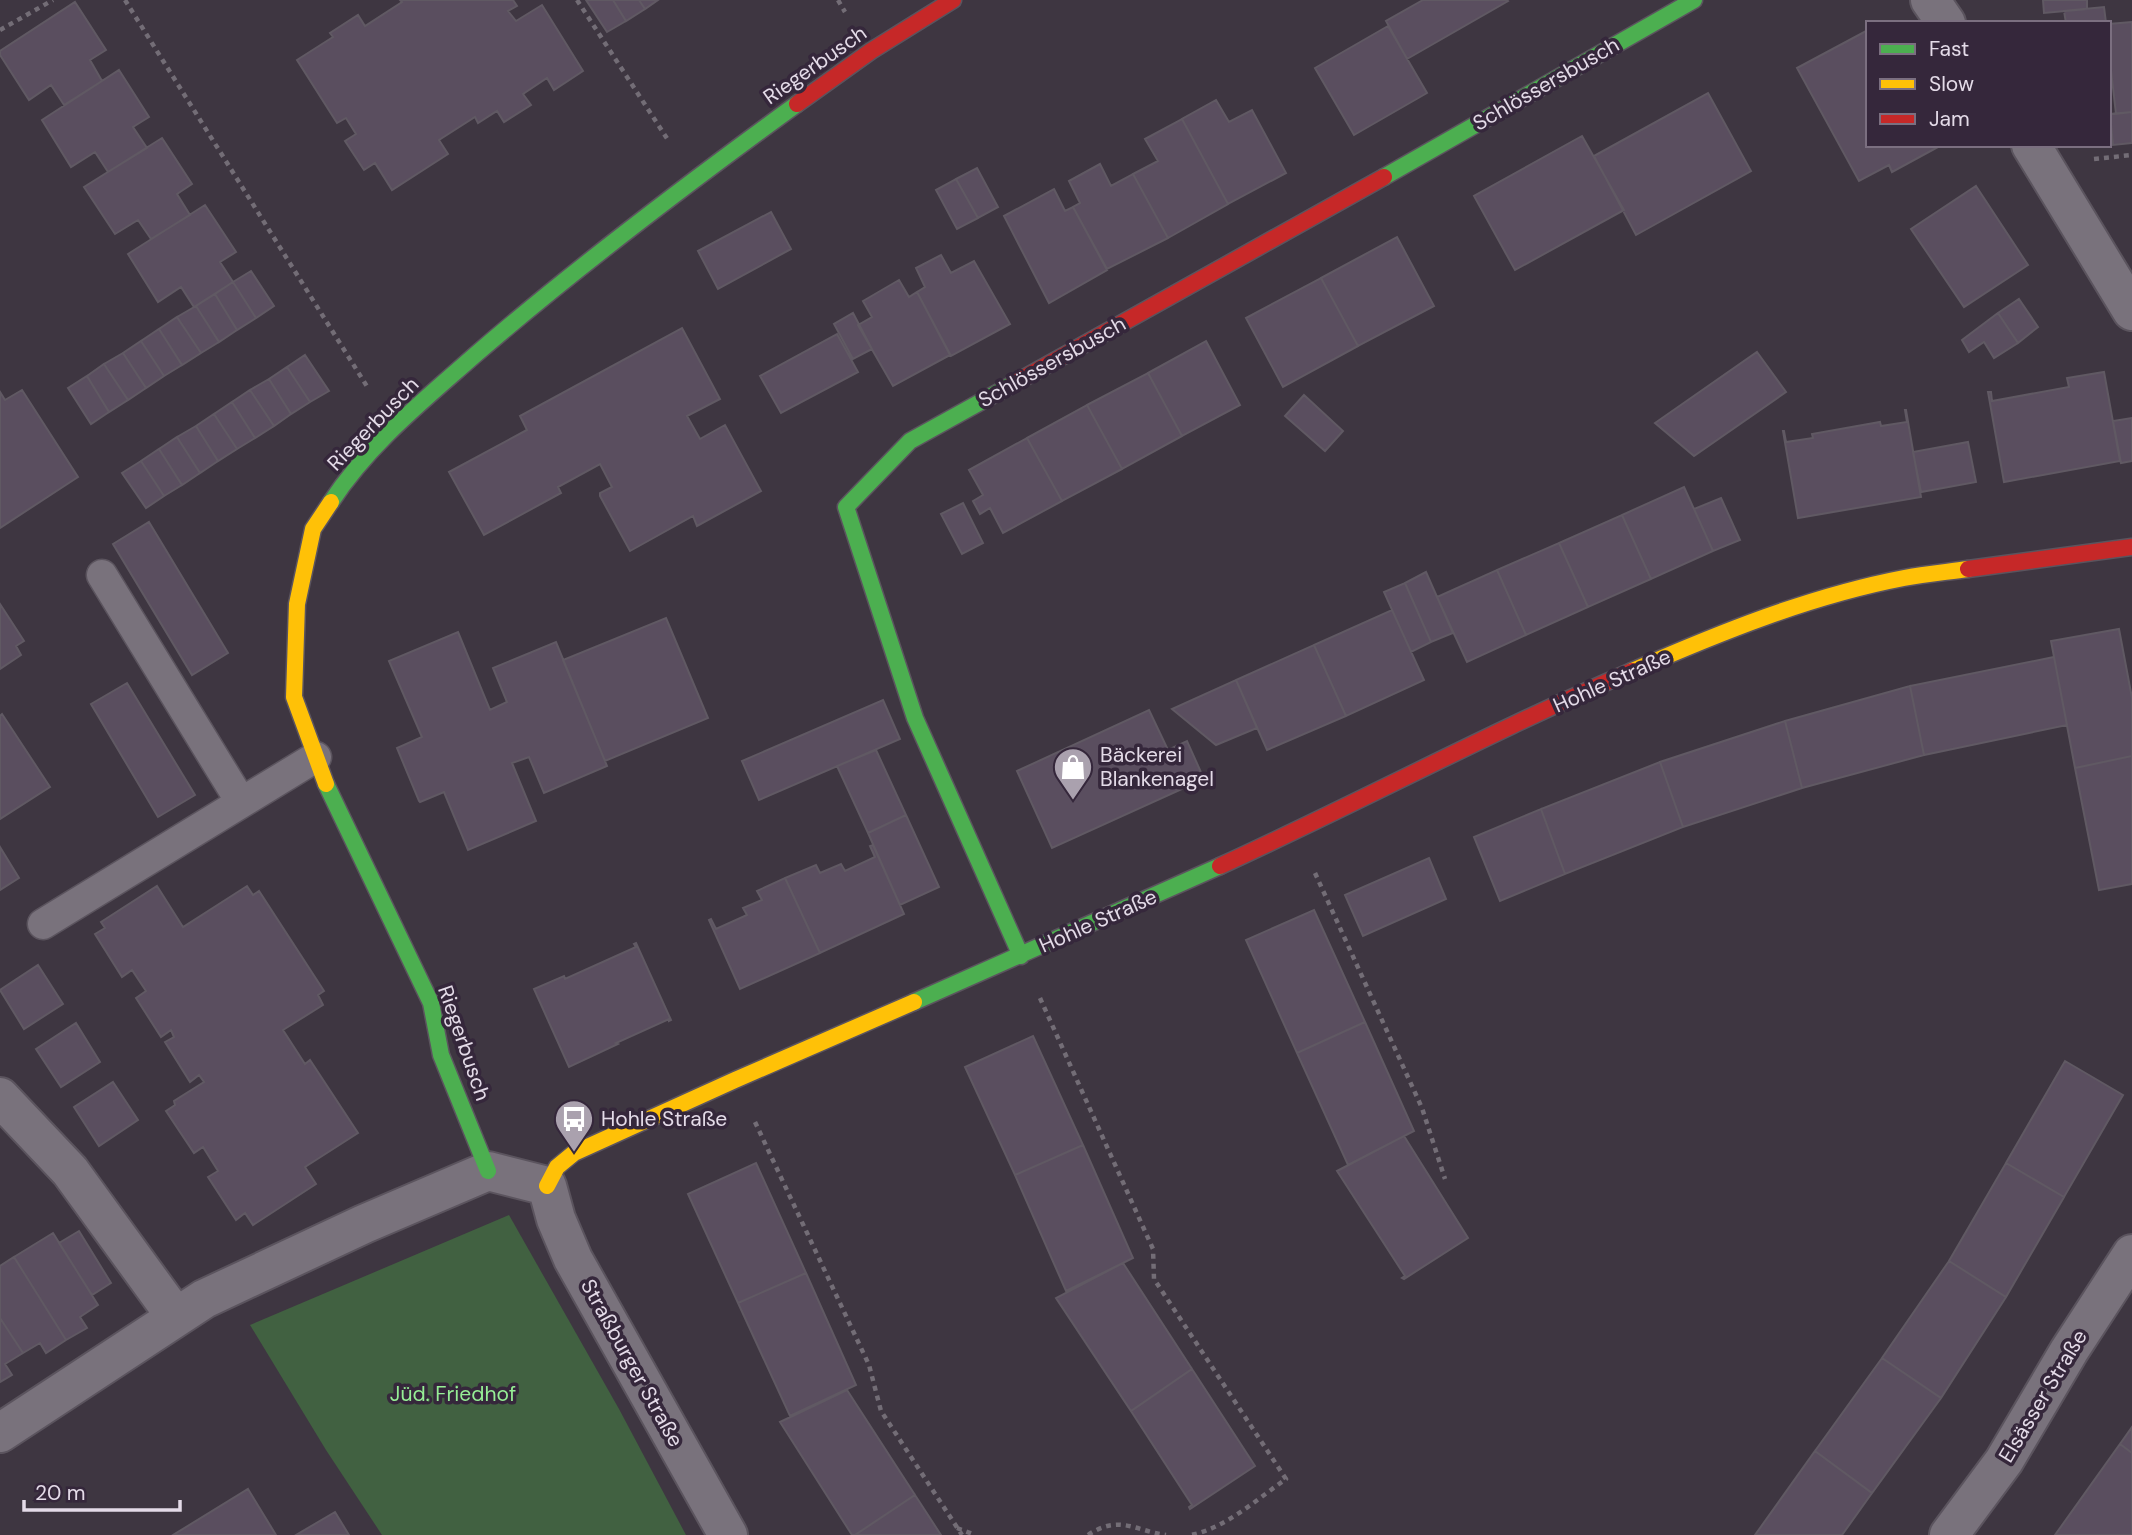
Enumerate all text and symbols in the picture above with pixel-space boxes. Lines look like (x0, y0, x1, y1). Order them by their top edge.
street label: Riegerbusch (758, 19, 872, 111)
legend (1866, 21, 2111, 147)
street label: Schlössersbusch (1468, 31, 1624, 137)
text: Fast (1929, 35, 1969, 63)
text: Slow (1929, 70, 1974, 98)
text: Jam (1929, 105, 1970, 133)
street label: Schlössersbusch (973, 310, 1131, 414)
street label: Riegerbusch (321, 371, 425, 477)
street label: Hohle Straße (1549, 643, 1675, 719)
place label: Bäckerei Blankenagel (1100, 741, 1214, 793)
shop icon: Bäckerei Blankenagel (1052, 746, 1094, 801)
street label: Hohle Straße (1035, 883, 1161, 959)
street label: Riegerbusch (431, 982, 497, 1104)
bus stop icon: Hohle Straße (553, 1098, 595, 1153)
place label: Hohle Straße (601, 1105, 727, 1133)
street label: Straßburger Straße (574, 1274, 690, 1452)
street label: Elsässer Straße (1992, 1324, 2094, 1468)
park label: Jüd. Friedhof (390, 1380, 516, 1408)
scale bar (24, 1468, 180, 1512)
text: 20 m (35, 1479, 86, 1507)

